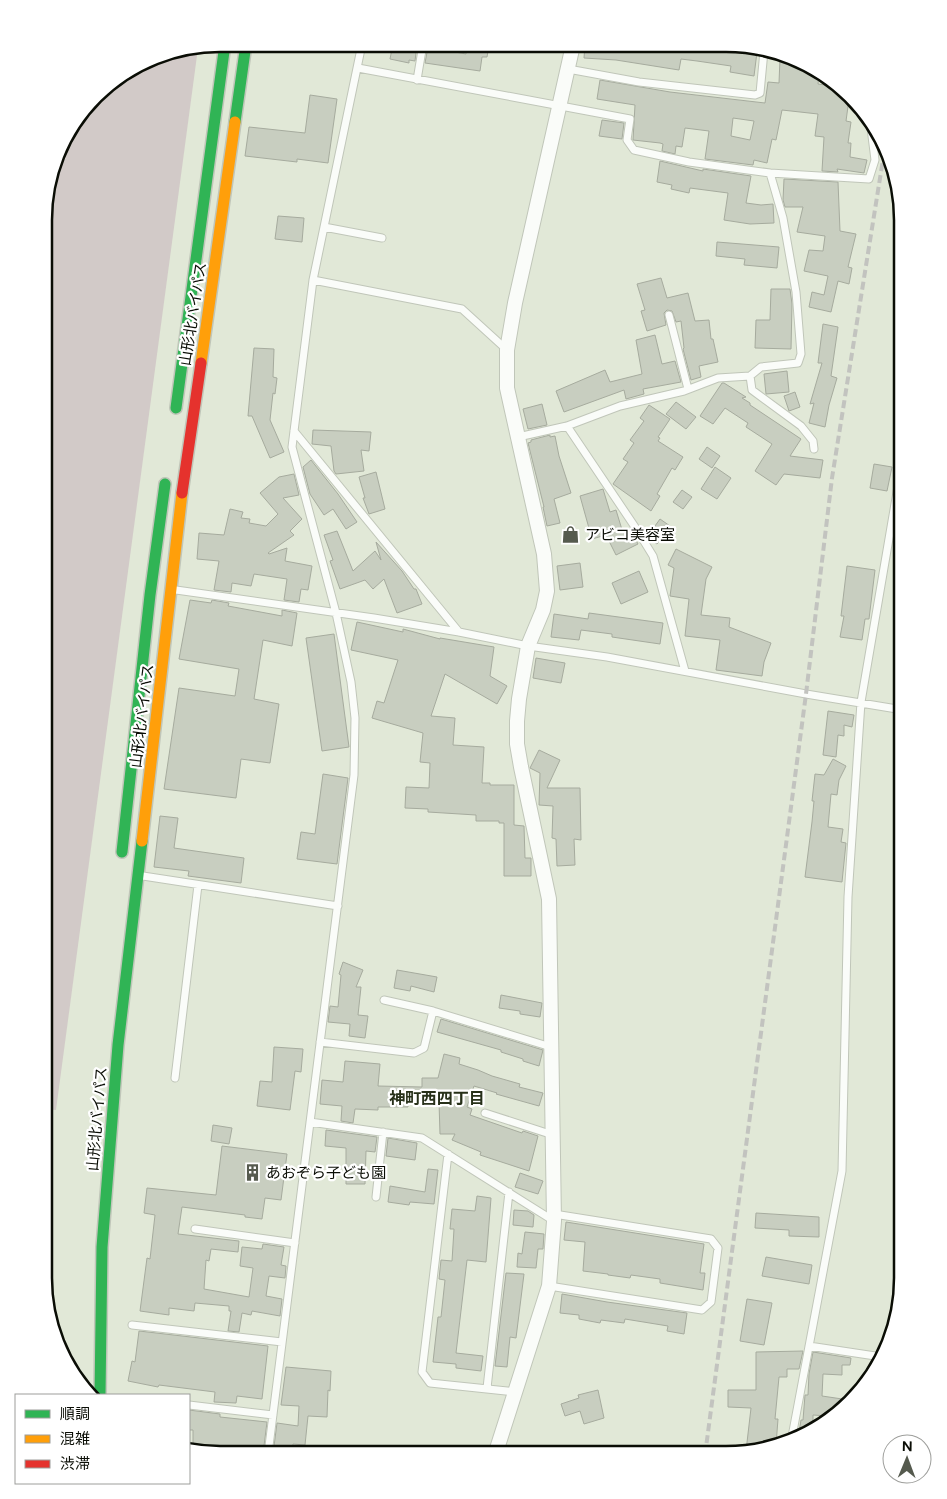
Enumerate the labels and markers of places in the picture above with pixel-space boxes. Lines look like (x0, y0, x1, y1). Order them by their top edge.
shop icon: アビコ美容室 (561, 525, 581, 545)
place label: アビコ美容室 (585, 526, 675, 544)
building icon: あおぞら子ども園 (242, 1163, 262, 1183)
place label: あおぞら子ども園 (266, 1164, 386, 1182)

